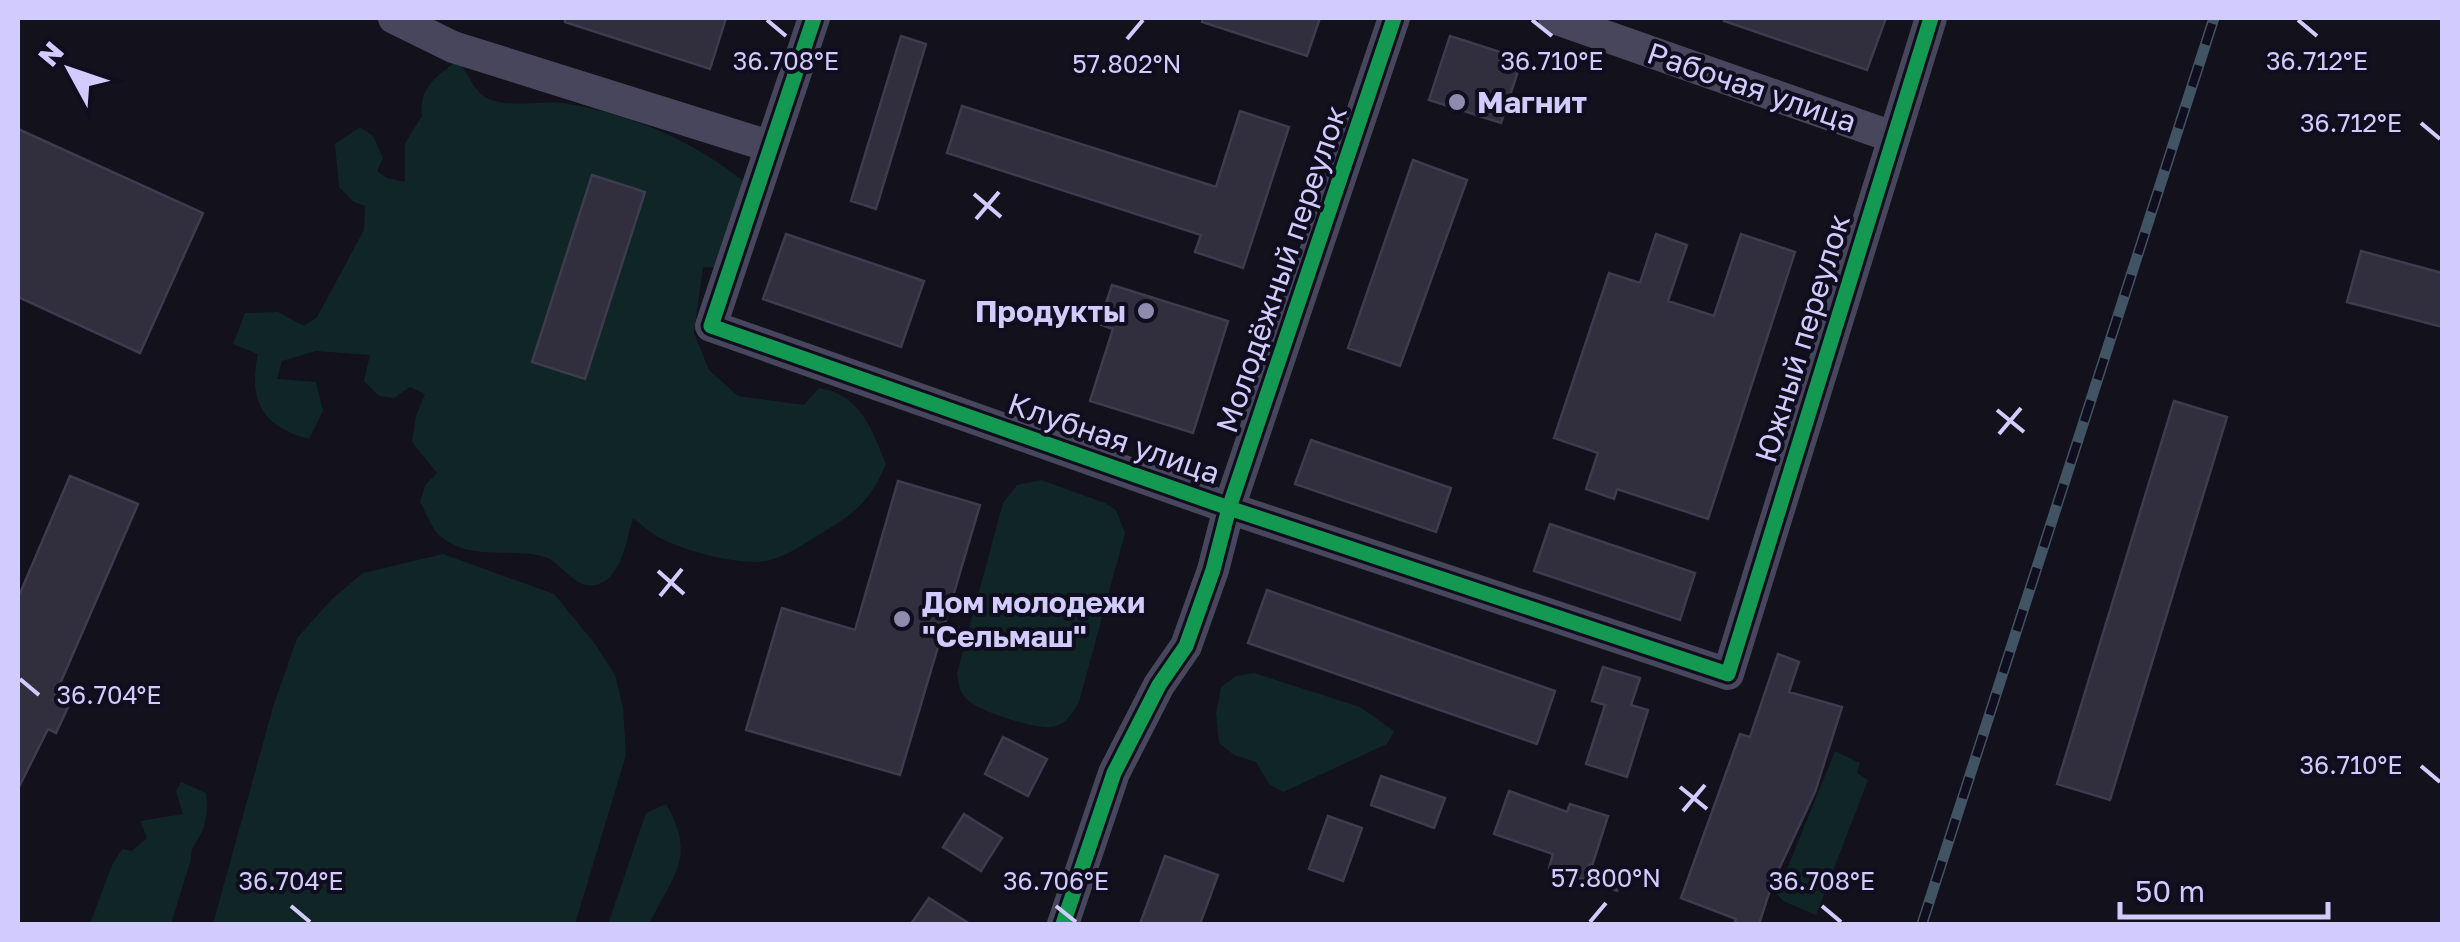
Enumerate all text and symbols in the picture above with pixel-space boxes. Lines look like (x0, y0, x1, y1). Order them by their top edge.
north arrow (20, 20, 120, 120)
street label: Рабочая улица (1643, 34, 1861, 140)
text: N (31, 35, 70, 72)
text: 36.708°E (733, 45, 839, 76)
text: 36.710°E (1500, 45, 1604, 76)
text: 36.712°E (2266, 45, 2368, 76)
text: 57.802°N (1072, 48, 1182, 79)
place label: Магнит (1477, 84, 1587, 120)
marker: Магнит (1446, 91, 1468, 113)
street label: Молодёжный переулок (1208, 101, 1354, 437)
text: 36.712°E (2300, 107, 2402, 138)
street label: Южный переулок (1747, 209, 1857, 467)
place label: Продукты (975, 293, 1126, 329)
marker: Продукты (1135, 300, 1157, 322)
street label: Клубная улица (1003, 385, 1225, 491)
place label: Дом молодежи "Сельмаш" (922, 584, 1145, 654)
marker: Дом молодежи "Сельмаш" (891, 608, 913, 630)
text: 36.704°E (56, 679, 162, 710)
text: 36.710°E (2299, 749, 2403, 780)
scale bar (2120, 857, 2328, 919)
text: 57.800°N (1551, 862, 1661, 893)
text: 36.704°E (238, 865, 344, 896)
text: 36.706°E (1003, 865, 1109, 896)
text: 36.708°E (1769, 865, 1875, 896)
text: 50 m (2135, 873, 2205, 909)

